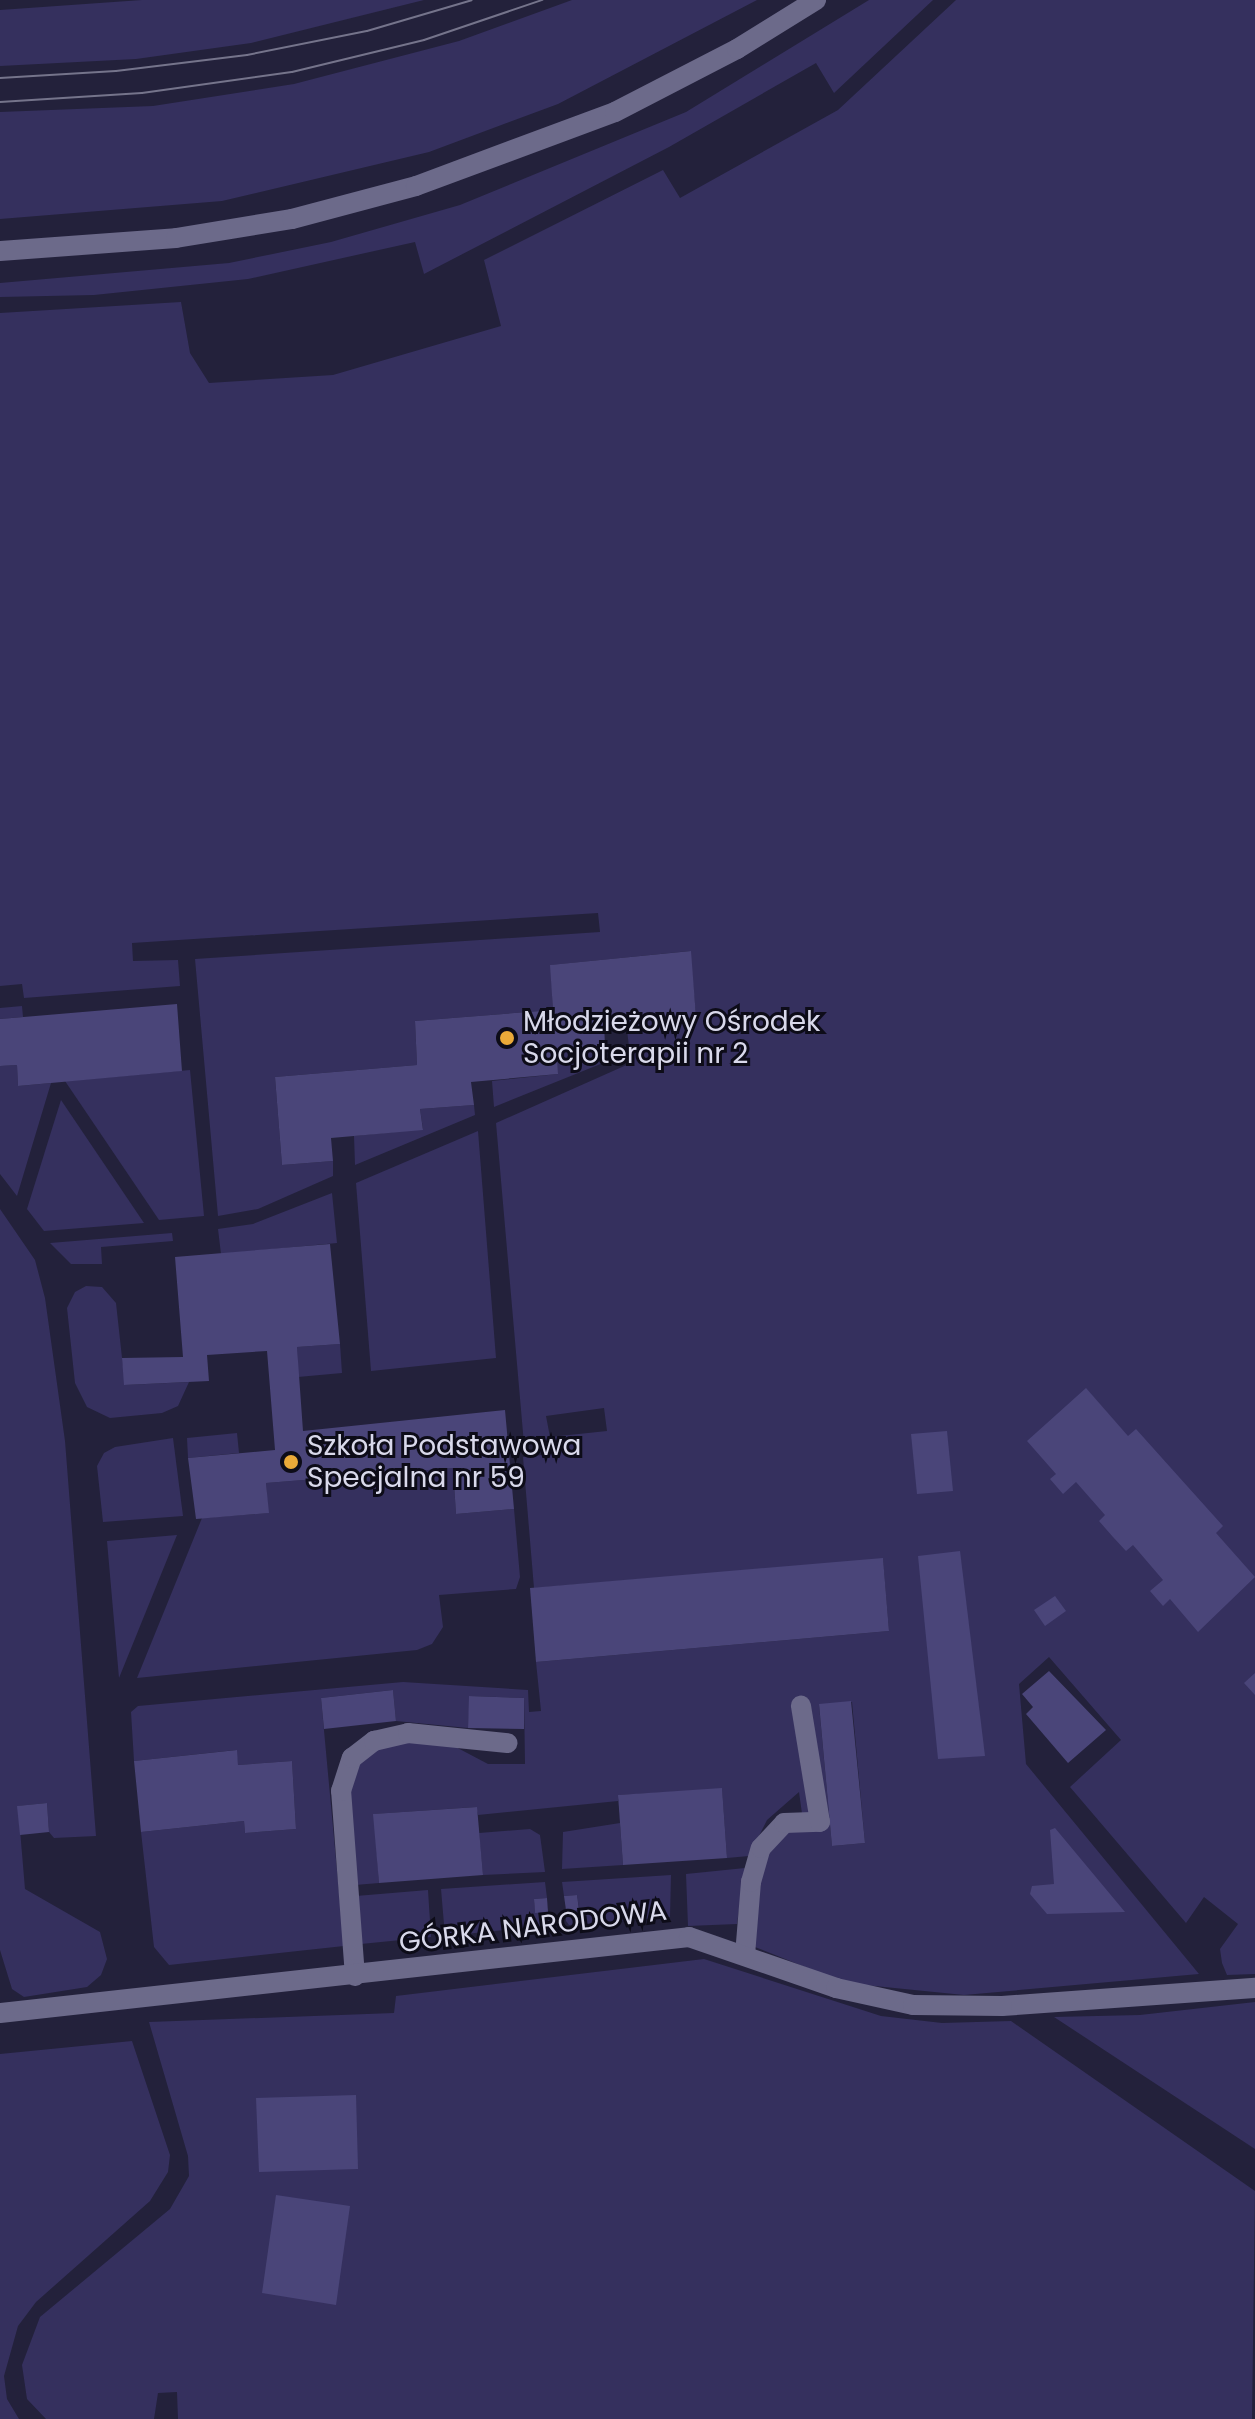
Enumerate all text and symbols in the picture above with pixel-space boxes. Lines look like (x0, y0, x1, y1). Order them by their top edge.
place label: Młodzieżowy Ośrodek Socjoterapii nr 2 (523, 1005, 821, 1071)
marker: Młodzieżowy Ośrodek Socjoterapii nr 2 (498, 1029, 516, 1047)
place label: Szkoła Podstawowa Specjalna nr 59 (307, 1429, 582, 1495)
marker: Szkoła Podstawowa Specjalna nr 59 (282, 1453, 300, 1471)
street label: GÓRKA NARODOWA (397, 1894, 669, 1960)

